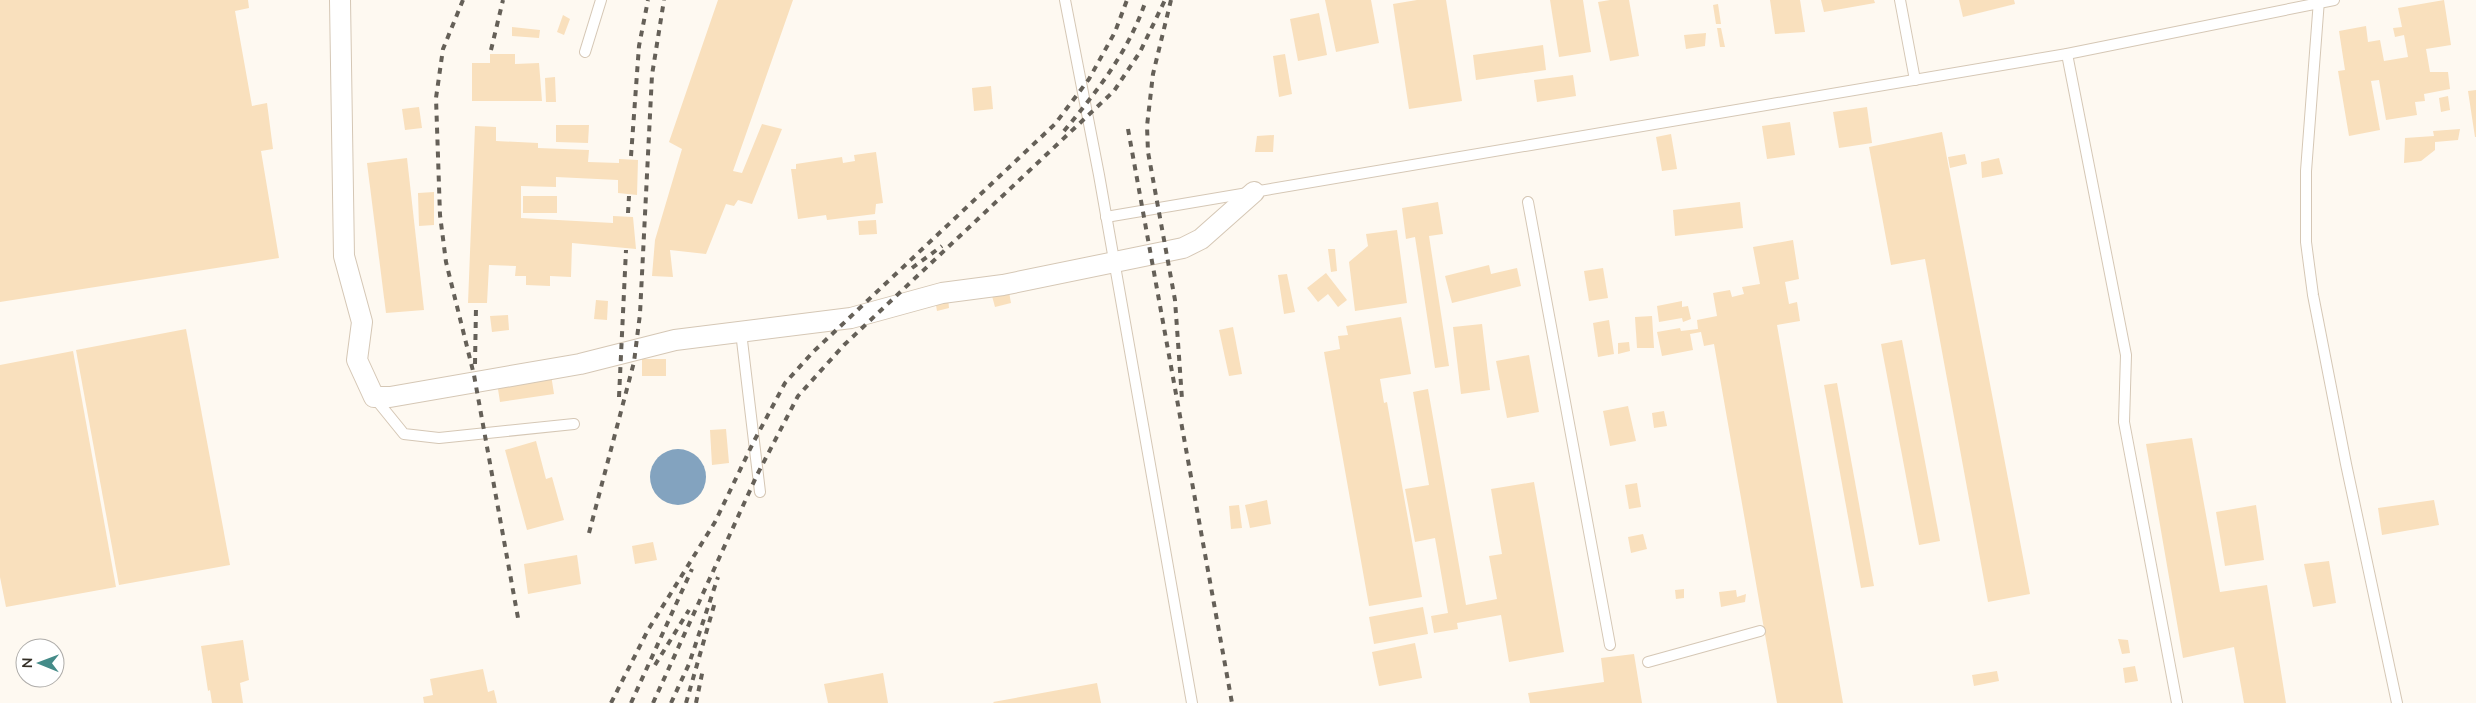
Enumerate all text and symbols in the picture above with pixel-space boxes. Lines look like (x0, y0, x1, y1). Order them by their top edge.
north arrow (15, 638, 65, 688)
text: N (18, 657, 36, 668)

